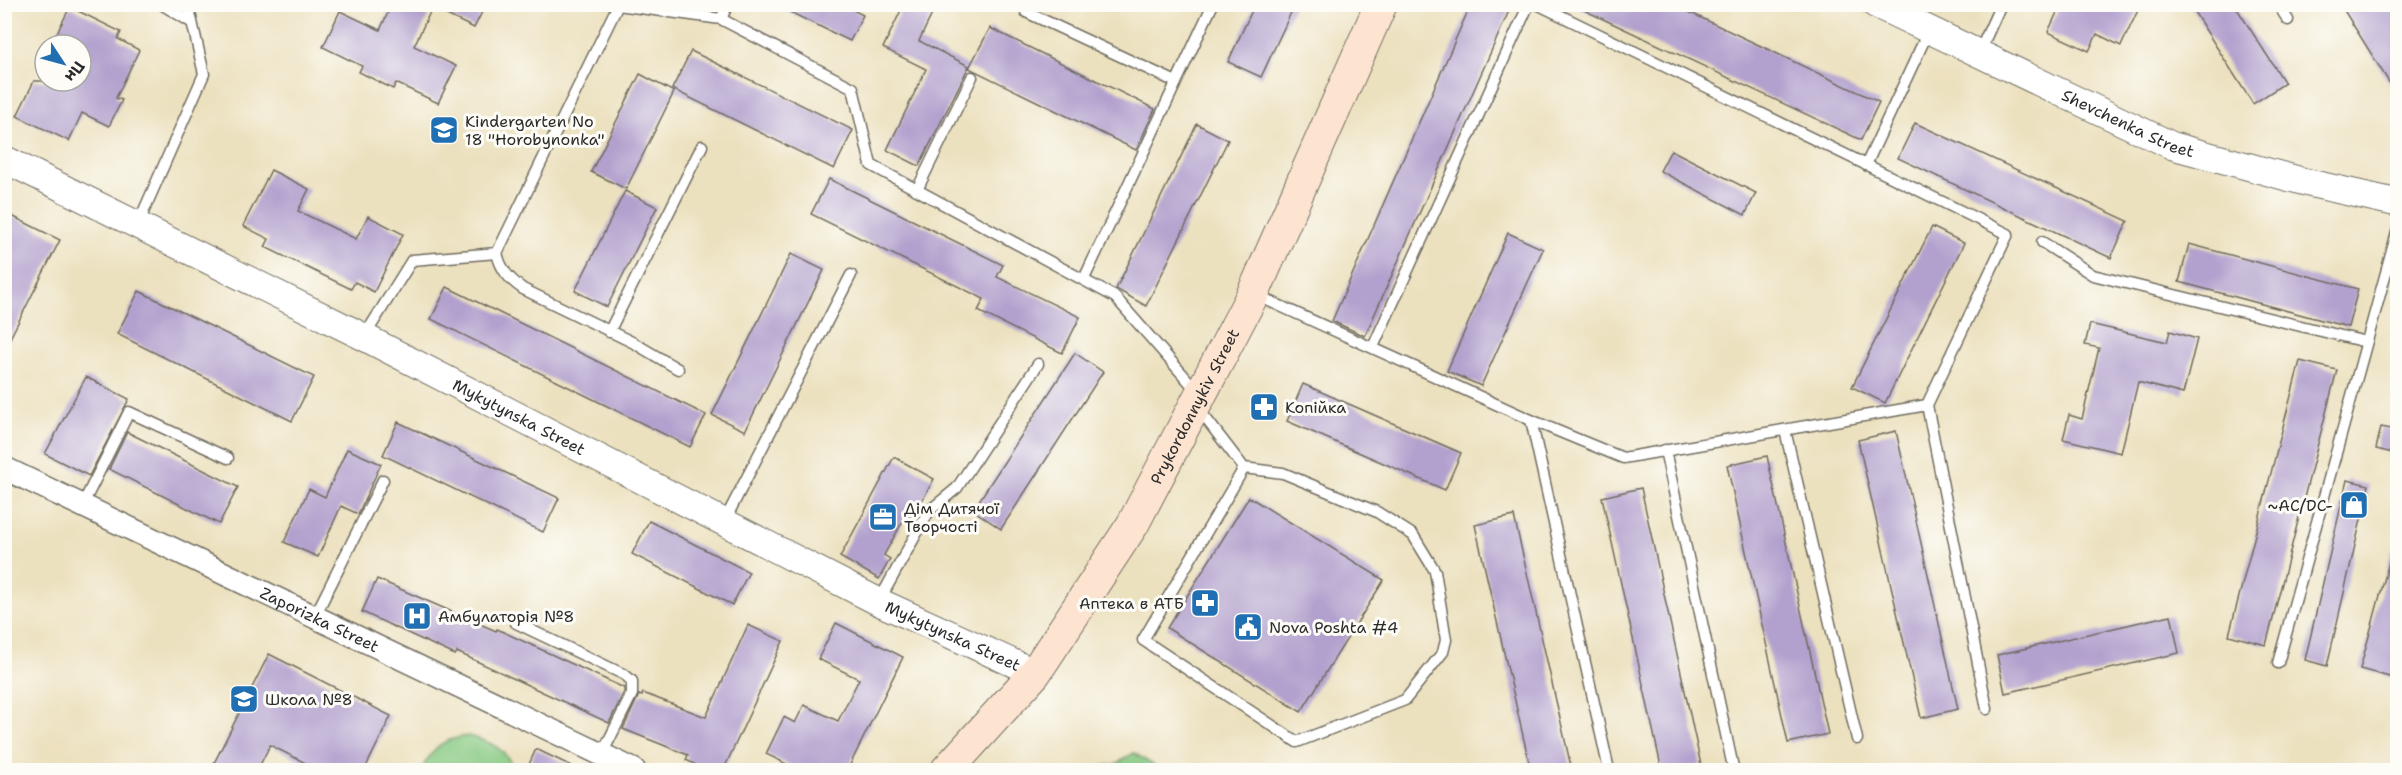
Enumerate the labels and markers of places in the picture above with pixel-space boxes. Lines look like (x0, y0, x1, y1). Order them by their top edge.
place label: Kindergarten No 18 "Horobynonka" (465, 111, 605, 150)
school or university icon: Kindergarten No 18 "Horobynonka" (428, 114, 460, 146)
pharmacy icon: Копійка (1248, 391, 1280, 423)
place label: Копійка (1285, 397, 1346, 418)
shop icon: ~AC/DC- (2338, 489, 2370, 521)
place label: ~AC/DC- (2267, 495, 2333, 516)
place label: Дім Дитячої Творчості (904, 498, 1000, 537)
office icon: Дім Дитячої Творчості (867, 501, 899, 533)
pharmacy icon: Аптека в АТБ (1189, 587, 1221, 619)
place label: Аптека в АТБ (1079, 593, 1184, 614)
hospital icon: Амбулаторія №8 (401, 600, 433, 632)
place label: Амбулаторія №8 (438, 606, 575, 627)
public building icon: Nova Poshta #4 (1232, 611, 1264, 643)
place label: Nova Poshta #4 (1269, 617, 1398, 638)
school or university icon: Школа №8 (228, 683, 260, 715)
place label: Школа №8 (265, 689, 353, 710)

